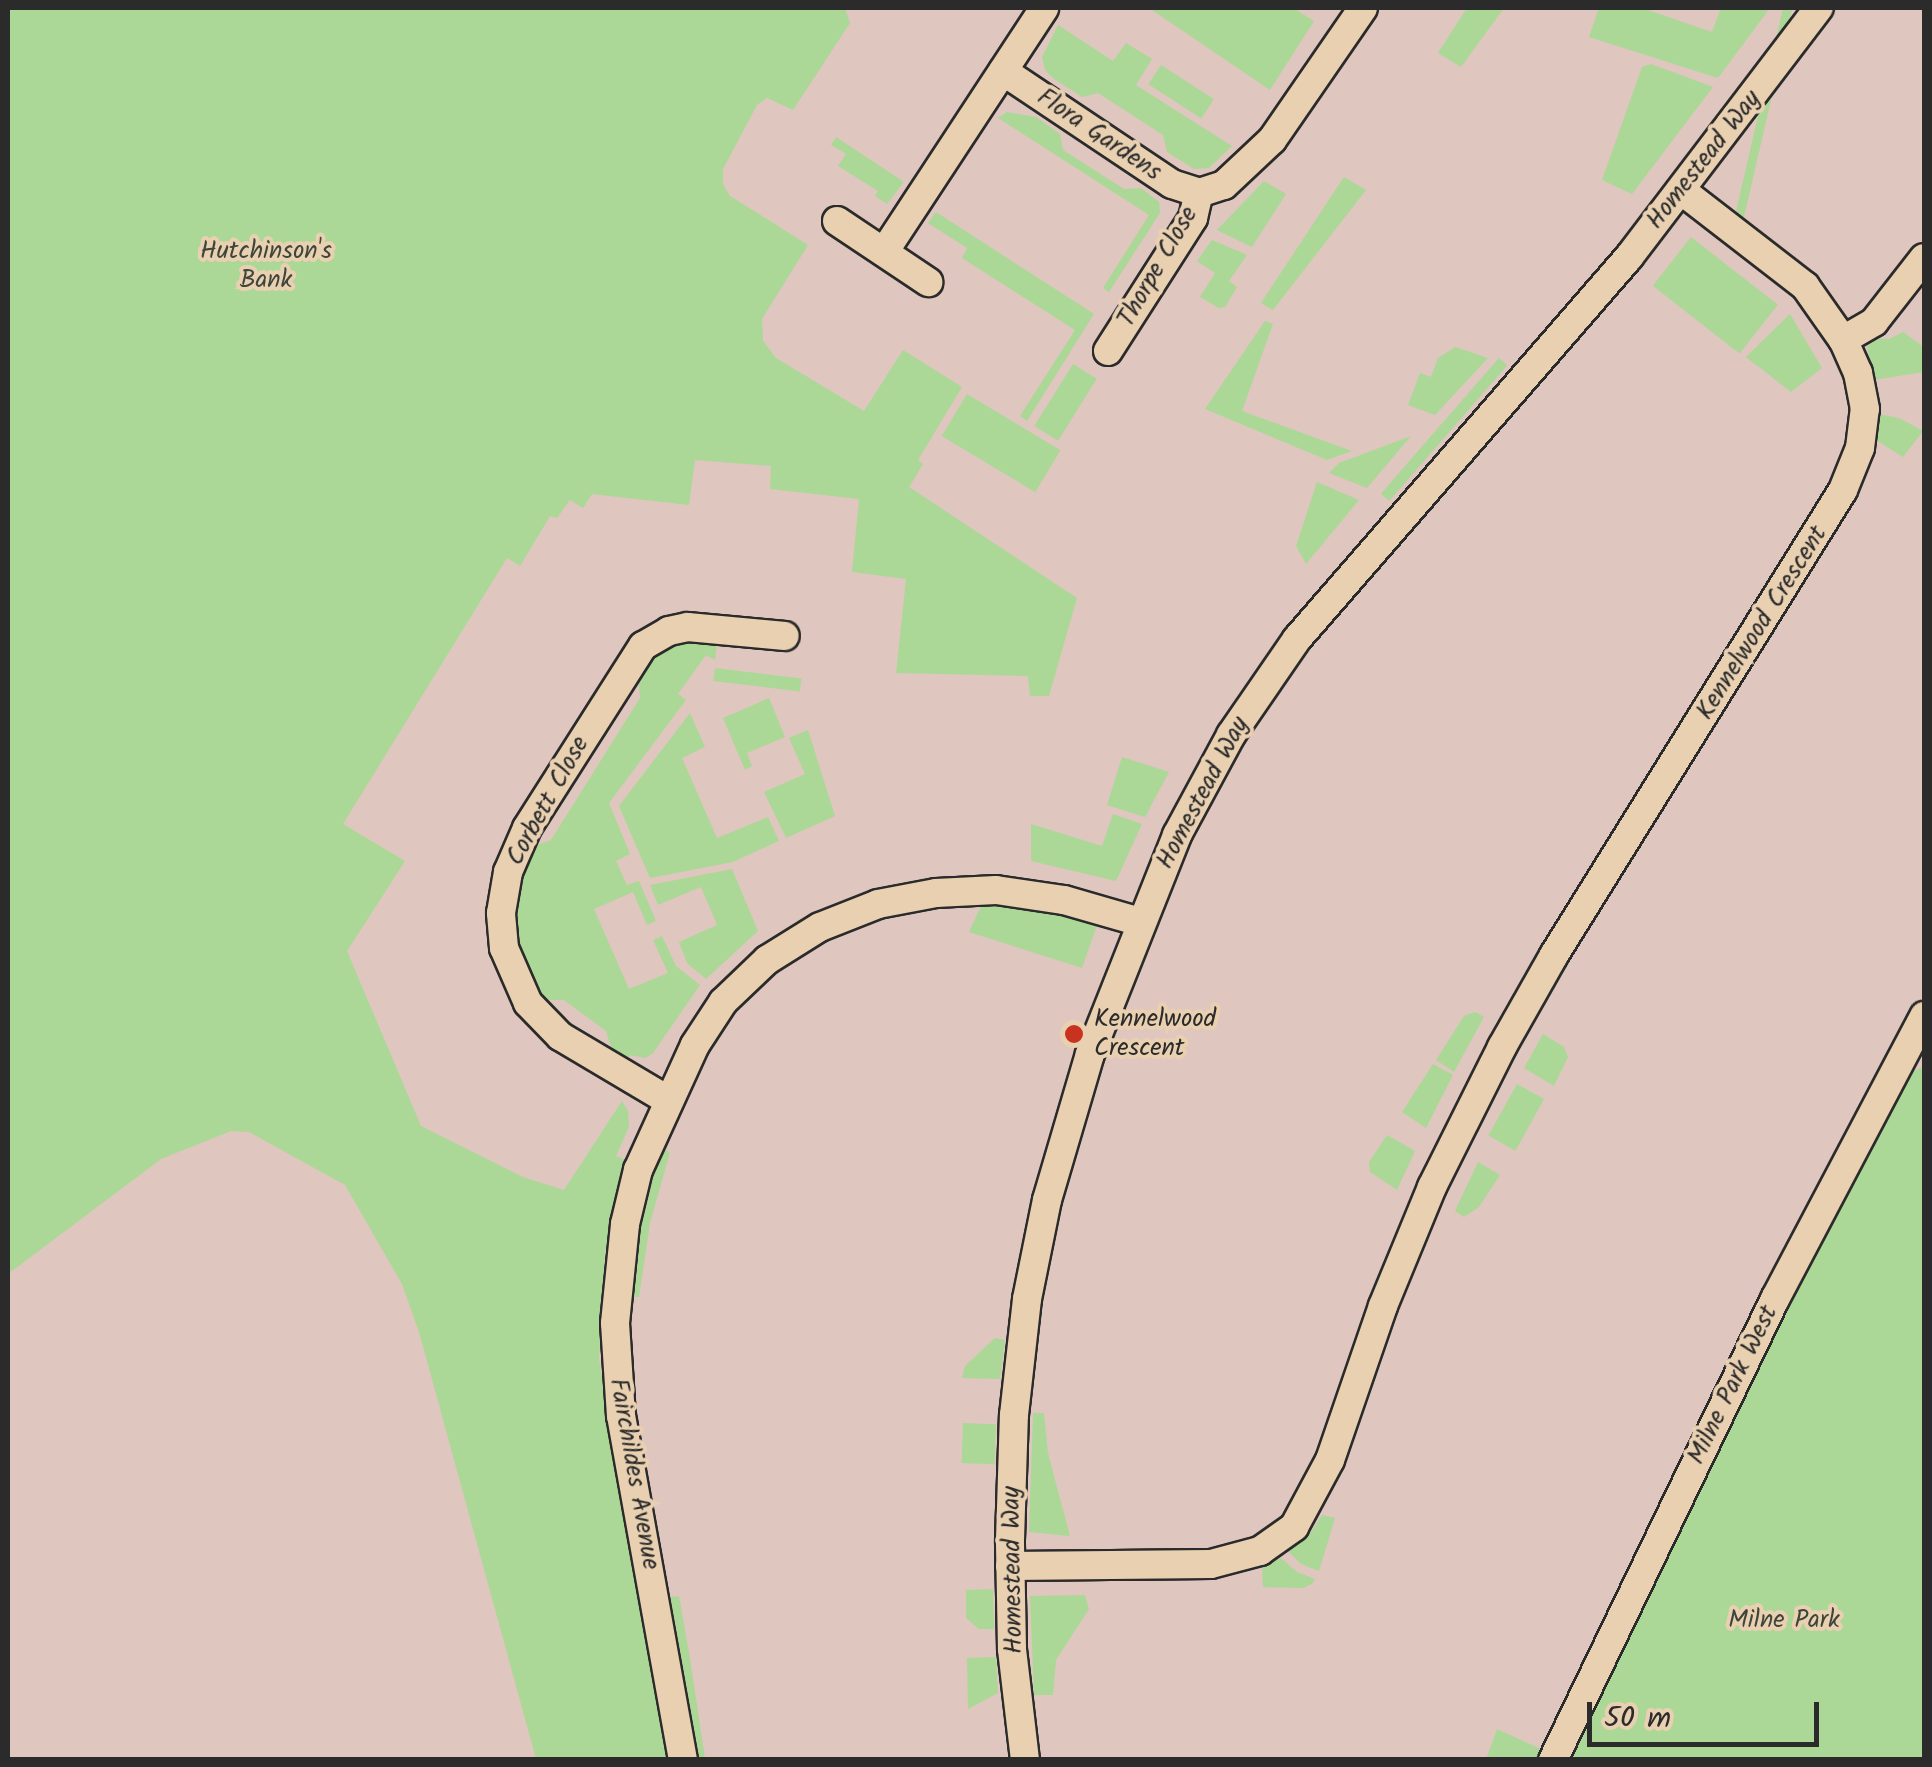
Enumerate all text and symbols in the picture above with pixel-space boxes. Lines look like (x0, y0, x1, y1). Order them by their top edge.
street label: Flora Gardens (1031, 82, 1167, 188)
street label: Homestead Way (1640, 85, 1768, 235)
street label: Thorpe Close (1112, 202, 1204, 332)
park label: Hutchinson's Bank (200, 237, 332, 296)
street label: Kennelwood Crescent (1690, 521, 1834, 725)
street label: Homestead Way (1150, 712, 1256, 874)
street label: Corbett Close (500, 731, 596, 871)
place label: Kennelwood Crescent (1094, 1005, 1216, 1064)
marker: Kennelwood Crescent (1063, 1023, 1085, 1045)
street label: Milne Park West (1682, 1301, 1784, 1469)
street label: Fairchildes Avenue (602, 1376, 666, 1572)
street label: Homestead Way (997, 1486, 1029, 1654)
park label: Milne Park (1728, 1605, 1840, 1635)
scale bar (1592, 1682, 1824, 1744)
text: 50 m (1604, 1695, 1671, 1743)

